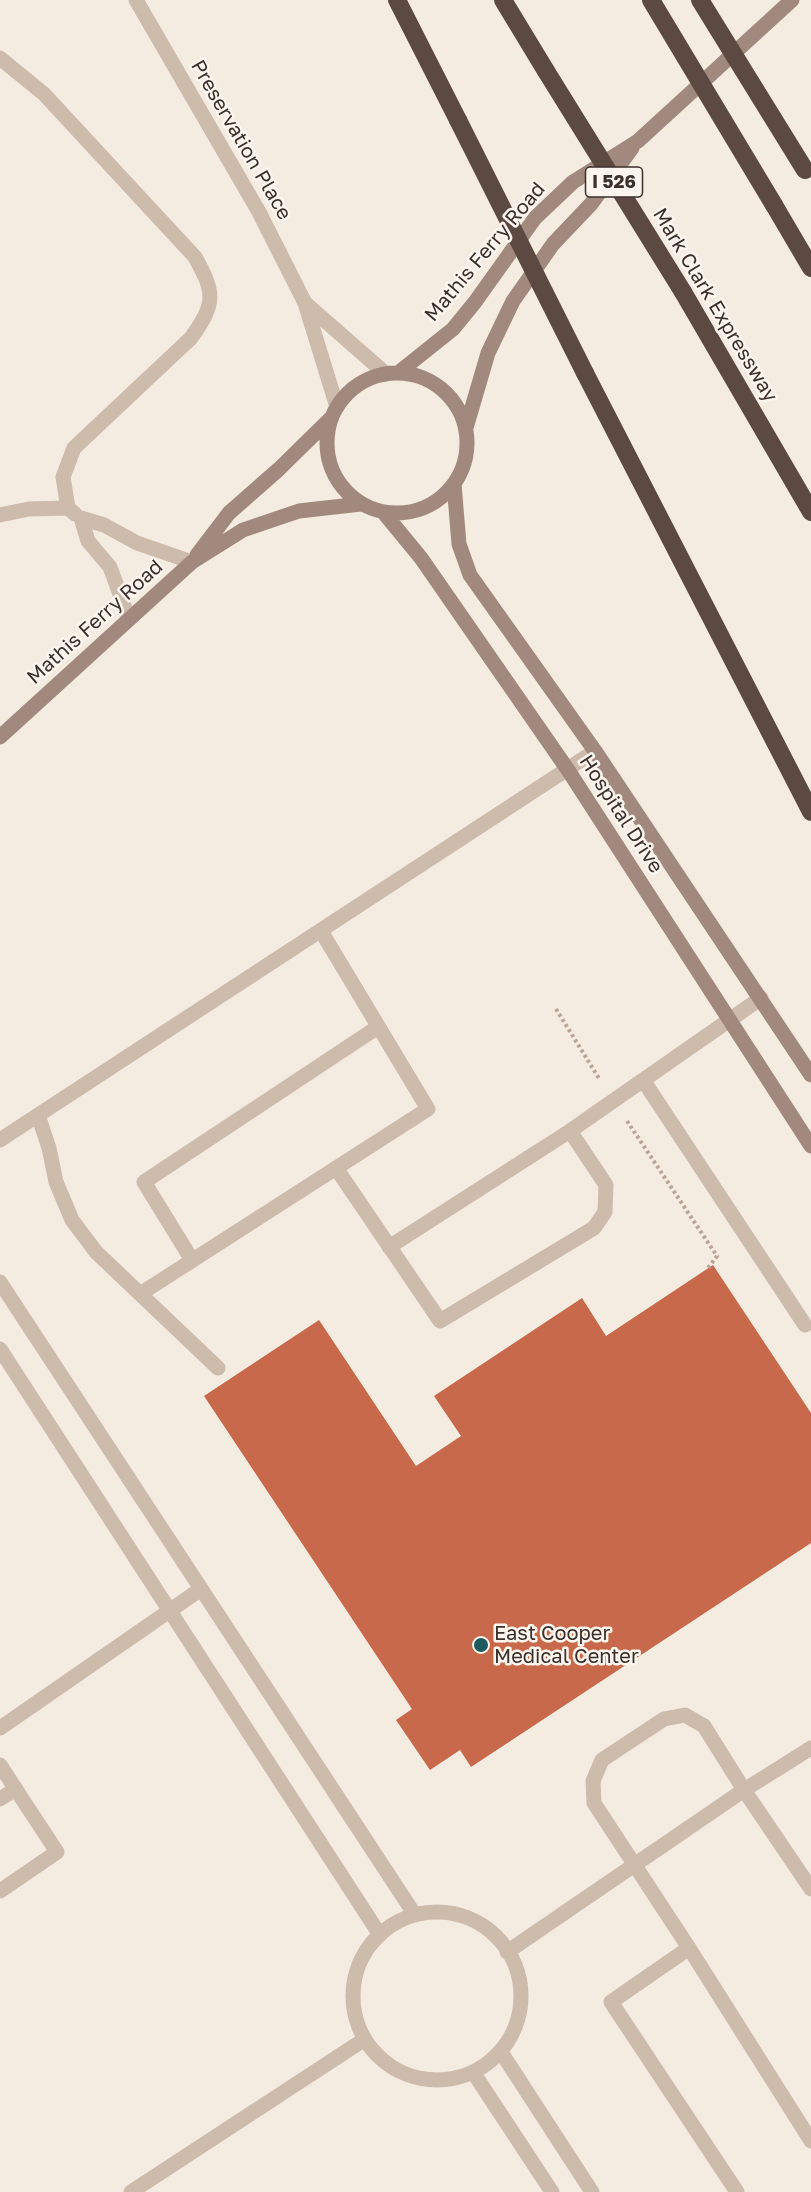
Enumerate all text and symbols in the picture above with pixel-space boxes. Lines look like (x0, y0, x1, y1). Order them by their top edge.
street label: Preservation Place (185, 56, 297, 224)
road number: I 526 (586, 167, 642, 197)
street label: Mathis Ferry Road (420, 178, 550, 326)
street label: Mark Clark Expressway (648, 204, 782, 406)
street label: Mathis Ferry Road (22, 555, 168, 689)
street label: Hospital Drive (574, 751, 668, 877)
place label: East Cooper Medical Center (494, 1622, 639, 1669)
marker: East Cooper Medical Center (472, 1636, 490, 1654)

